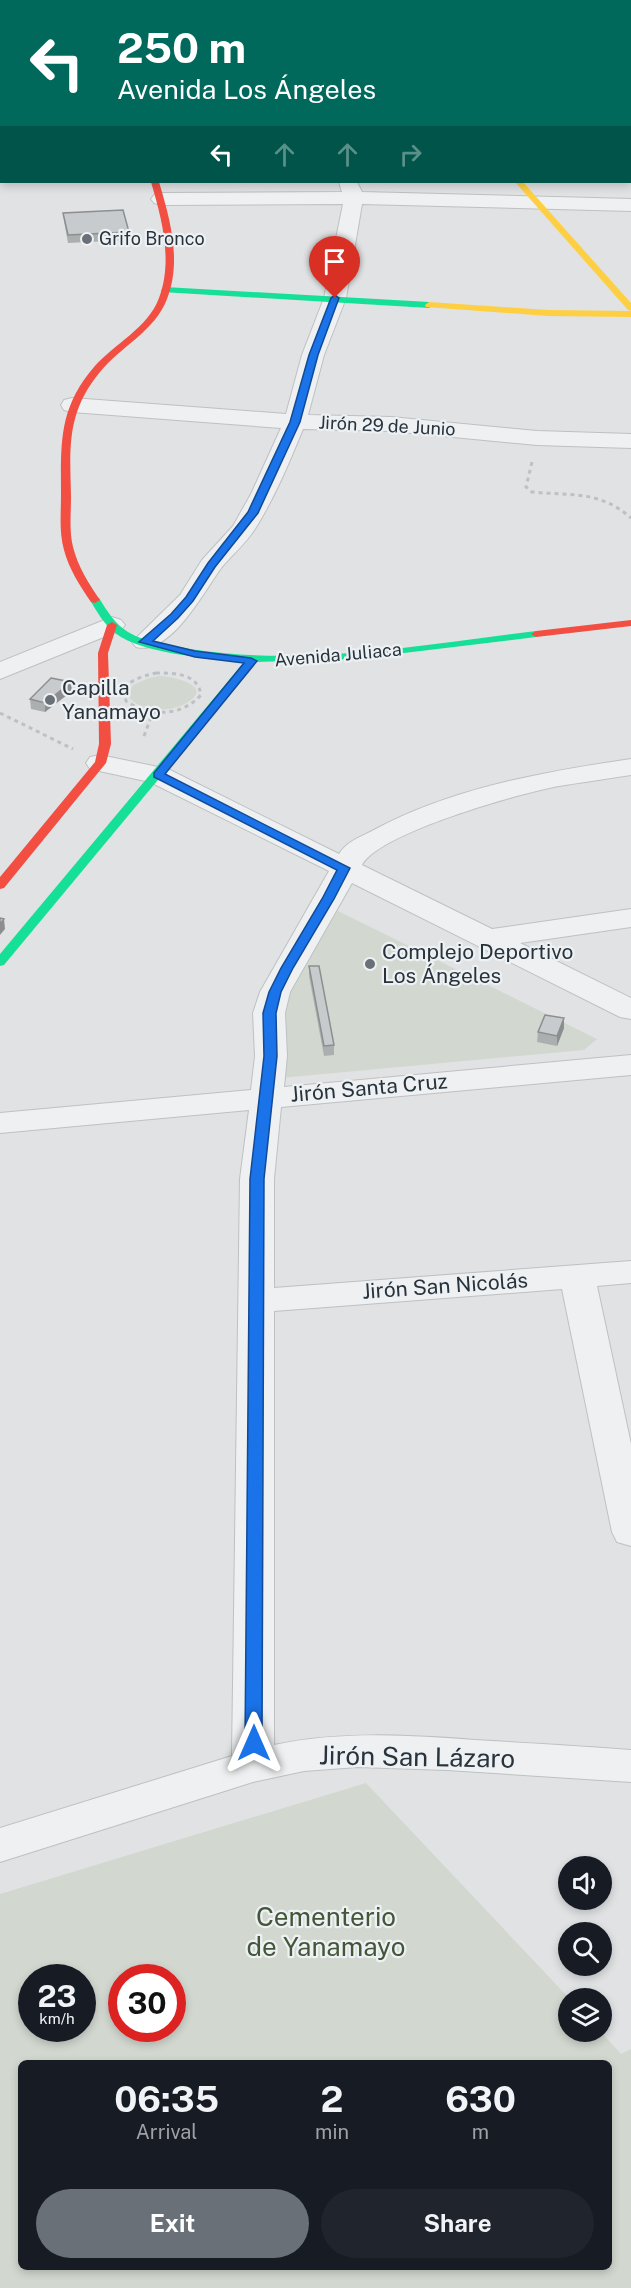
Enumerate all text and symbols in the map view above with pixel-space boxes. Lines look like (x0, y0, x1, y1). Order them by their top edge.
text: 250 m (117, 23, 246, 72)
icon: left (18, 24, 96, 102)
text: Avenida Los Ángeles (117, 73, 376, 105)
icon: left (205, 138, 238, 171)
icon: ahead (268, 138, 301, 171)
icon: ahead (331, 138, 364, 171)
icon: right (394, 138, 427, 171)
place label: Grifo Bronco (99, 228, 205, 249)
marker: Grifo Bronco (80, 232, 94, 246)
pin (309, 236, 360, 298)
icon: arrive (318, 245, 351, 278)
street label: Jirón 29 de Junio (318, 411, 456, 440)
street label: Avenida Juliaca (273, 638, 402, 671)
place label: Capilla Yanamayo (62, 675, 161, 724)
marker: Capilla Yanamayo (43, 693, 57, 707)
place label: Complejo Deportivo Los Ángeles (382, 939, 573, 988)
marker: Complejo Deportivo Los Ángeles (363, 957, 377, 971)
street label: Jirón Santa Cruz (289, 1068, 449, 1107)
street label: Jirón San Nicolás (361, 1267, 529, 1304)
position arrow (222, 1711, 286, 1775)
street label: Jirón San Lázaro (319, 1739, 515, 1774)
map controls (558, 1856, 612, 2042)
button: sound (558, 1856, 612, 1910)
park label: Cementerio de Yanamayo (247, 1901, 405, 1962)
button: search (558, 1922, 612, 1976)
speed limit sign: 30 (108, 1964, 186, 2042)
text: 23 (37, 1978, 77, 2014)
button: layers (558, 1988, 612, 2042)
text: km/h (39, 2010, 75, 2027)
text: 06:35 (114, 2078, 219, 2120)
text: 2 (321, 2078, 343, 2120)
text: 630 (445, 2078, 516, 2120)
text: Arrival (136, 2120, 197, 2144)
text: min (315, 2120, 349, 2144)
text: m (472, 2120, 489, 2144)
button: Exit (36, 2189, 309, 2258)
button: Share (321, 2189, 594, 2258)

